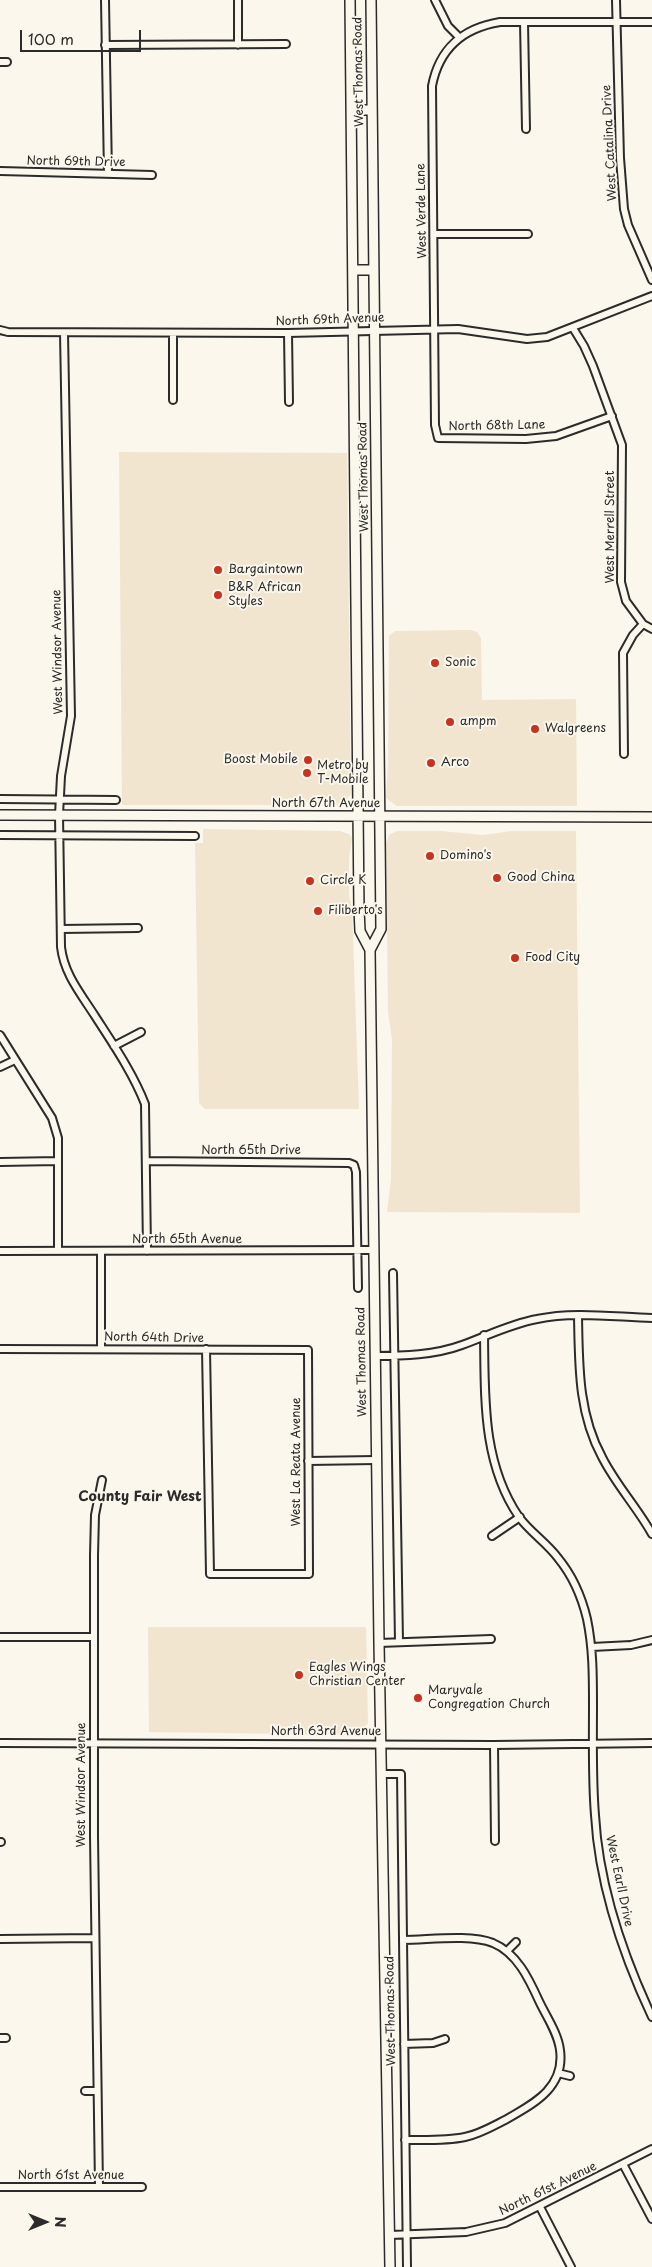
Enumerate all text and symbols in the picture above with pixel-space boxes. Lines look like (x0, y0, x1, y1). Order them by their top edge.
street label: West Thomas Road (351, 17, 367, 127)
scale bar (22, 20, 144, 52)
text: 100 m (28, 27, 74, 50)
street label: West Catalina Drive (600, 85, 620, 201)
street label: North 69th Drive (27, 154, 125, 170)
street label: West Verde Lane (414, 163, 430, 259)
street label: North 69th Avenue (275, 311, 385, 329)
street label: North 68th Lane (448, 418, 546, 434)
street label: West Thomas Road (356, 422, 372, 532)
street label: West Merrell Street (604, 471, 618, 583)
place label: Bargaintown (228, 563, 303, 577)
marker: Bargaintown (212, 564, 224, 576)
place label: B&R African Styles (228, 581, 301, 609)
street label: West Windsor Avenue (50, 589, 66, 715)
marker: B&R African Styles (212, 589, 224, 601)
place label: Sonic (445, 656, 476, 670)
marker: Sonic (429, 657, 441, 669)
place label: ampm (460, 715, 496, 729)
marker: ampm (444, 716, 456, 728)
place label: Walgreens (545, 722, 606, 736)
marker: Walgreens (529, 723, 541, 735)
place label: Boost Mobile (224, 753, 298, 767)
marker: Boost Mobile (302, 754, 314, 766)
place label: Arco (441, 756, 469, 770)
marker: Arco (425, 757, 437, 769)
place label: Metro by T-Mobile (317, 759, 369, 787)
marker: Metro by T-Mobile (301, 767, 313, 779)
street label: North 67th Avenue (272, 797, 380, 811)
place label: Domino's (440, 849, 492, 863)
marker: Domino's (424, 850, 436, 862)
place label: Good China (507, 871, 575, 885)
marker: Good China (491, 872, 503, 884)
place label: Circle K (320, 874, 366, 888)
marker: Circle K (304, 875, 316, 887)
place label: Filiberto's (328, 904, 383, 918)
marker: Filiberto's (312, 905, 324, 917)
place label: Food City (525, 951, 580, 965)
marker: Food City (509, 952, 521, 964)
street label: North 65th Drive (201, 1144, 301, 1158)
street label: North 65th Avenue (132, 1233, 242, 1247)
street label: West Thomas Road (354, 1307, 370, 1417)
street label: North 64th Drive (104, 1330, 204, 1346)
street label: West La Reata Avenue (290, 1397, 304, 1527)
district label: County Fair West (78, 1489, 202, 1505)
place label: Eagles Wings Christian Center (309, 1661, 405, 1689)
marker: Eagles Wings Christian Center (293, 1669, 305, 1681)
place label: Maryvale Congregation Church (428, 1684, 550, 1712)
marker: Maryvale Congregation Church (412, 1692, 424, 1704)
street label: West Windsor Avenue (75, 1722, 89, 1848)
street label: North 63rd Avenue (271, 1725, 381, 1739)
street label: West Earll Drive (602, 1834, 636, 1928)
street label: West Thomas Road (383, 1956, 399, 2066)
street label: North 61st Avenue (497, 2159, 599, 2219)
street label: North 61st Avenue (18, 2169, 124, 2183)
north arrow (20, 2197, 70, 2247)
text: N (50, 2216, 71, 2228)

